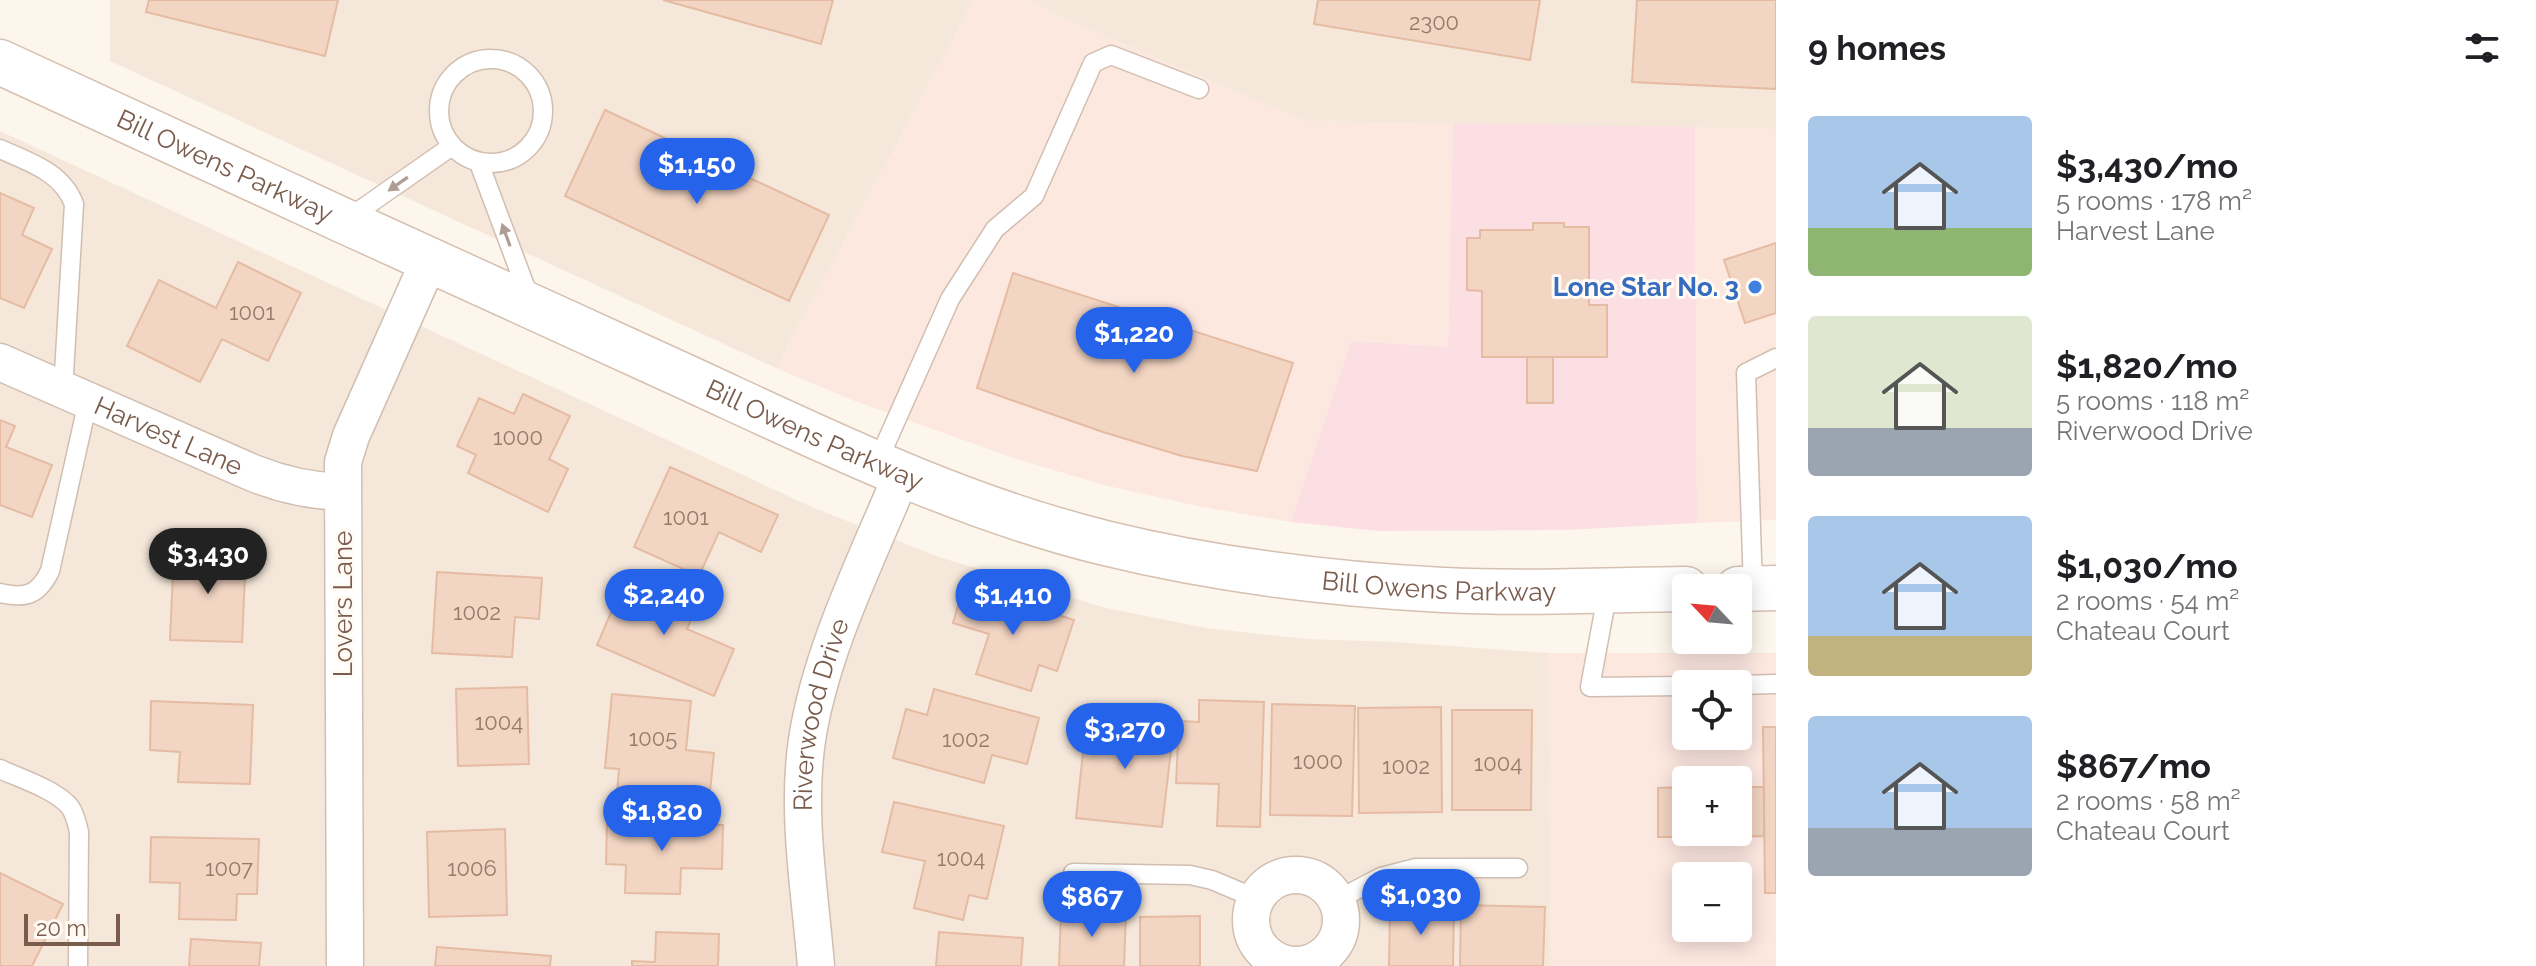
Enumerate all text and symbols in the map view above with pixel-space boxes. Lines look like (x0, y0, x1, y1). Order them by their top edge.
house number: 2300 (1409, 9, 1459, 35)
icon: filters (2460, 26, 2504, 70)
text: 9 homes (1808, 28, 1946, 68)
street label: Bill Owens Parkway (112, 103, 338, 229)
pin: $1,150 (632, 138, 762, 206)
text: $3,430/mo (2056, 146, 2238, 186)
icon: home (1872, 148, 1968, 244)
text: $1,150 (658, 149, 736, 179)
one-way arrow (388, 176, 409, 191)
text: 5 rooms · 178 m² (2056, 186, 2252, 216)
text: Harvest Lane (2056, 216, 2215, 246)
one-way arrow (500, 223, 512, 247)
place label: Lone Star No. 3 (1553, 272, 1739, 302)
marker: Lone Star No. 3 (1746, 278, 1764, 296)
house number: 1001 (229, 299, 275, 325)
pin: $1,220 (1069, 307, 1199, 375)
text: $1,220 (1094, 318, 1174, 348)
text: $1,820/mo (2056, 346, 2237, 386)
icon: home (1872, 348, 1968, 444)
street label: Bill Owens Parkway (701, 373, 928, 496)
text: 5 rooms · 118 m² (2056, 386, 2249, 416)
street label: Harvest Lane (90, 390, 247, 482)
text: Riverwood Drive (2056, 416, 2253, 446)
house number: 1000 (493, 424, 543, 450)
house number: 1001 (663, 504, 709, 530)
pin: $3,430 (143, 528, 273, 596)
street label: Lovers Lane (328, 531, 358, 677)
text: $3,430 (167, 539, 249, 569)
text: $1,030/mo (2056, 546, 2238, 586)
icon: home (1872, 548, 1968, 644)
street label: Bill Owens Parkway (1320, 565, 1556, 607)
pin: $2,240 (599, 569, 729, 637)
pin: $1,410 (948, 569, 1078, 637)
north arrow (1672, 574, 1752, 654)
map controls (1672, 574, 1752, 942)
text: $2,240 (623, 580, 705, 610)
text: $1,410 (973, 580, 1053, 610)
text: 2 rooms · 54 m² (2056, 586, 2239, 616)
house number: 1002 (453, 599, 501, 625)
street label: Riverwood Drive (788, 614, 855, 811)
text: Chateau Court (2056, 616, 2230, 646)
button: locate (1672, 670, 1752, 750)
pin: $3,270 (1060, 703, 1190, 771)
house number: 1004 (475, 709, 523, 735)
text: $3,270 (1084, 714, 1166, 744)
house number: 1005 (629, 725, 677, 751)
house number: 1002 (942, 726, 990, 752)
text: $867/mo (2056, 746, 2211, 786)
house number: 1000 (1293, 748, 1343, 774)
icon: home (1872, 748, 1968, 844)
house number: 1004 (1474, 750, 1522, 776)
house number: 1002 (1382, 753, 1430, 779)
button: + (1672, 766, 1752, 846)
pin: $1,820 (597, 785, 727, 853)
text: 2 rooms · 58 m² (2056, 786, 2241, 816)
text: $1,820 (621, 796, 703, 826)
text: Chateau Court (2056, 816, 2230, 846)
house number: 1004 (937, 845, 985, 871)
house number: 1007 (205, 855, 253, 881)
house number: 1006 (447, 855, 497, 881)
button: − (1672, 862, 1752, 942)
pin: $1,030 (1356, 869, 1486, 937)
pin: $867 (1045, 871, 1139, 939)
text: $1,030 (1380, 880, 1462, 910)
text: $867 (1061, 882, 1123, 912)
scale bar (24, 910, 120, 946)
text: 20 m (36, 915, 87, 941)

